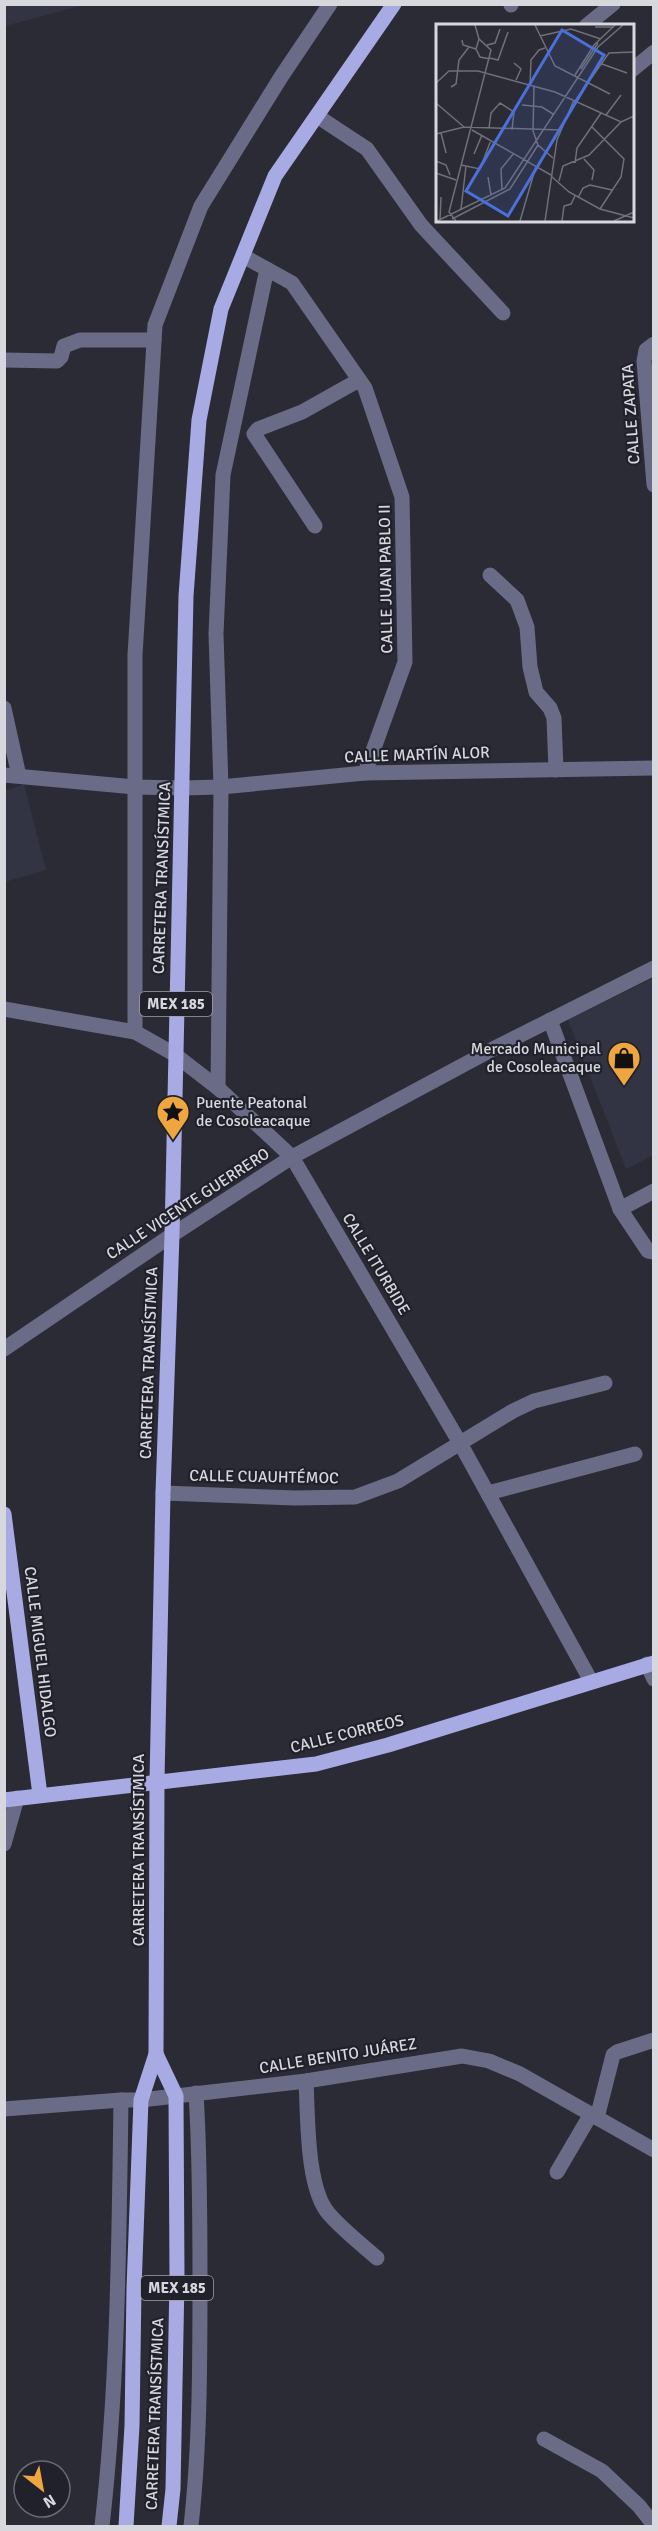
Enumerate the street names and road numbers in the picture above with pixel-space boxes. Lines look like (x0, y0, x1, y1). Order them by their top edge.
street label: CALLE ZAPATA (617, 363, 644, 465)
street label: CALLE JUAN PABLO II (375, 504, 397, 654)
street label: CALLE MARTÍN ALOR (344, 742, 490, 768)
street label: CARRETERA TRANSÍSTMICA (149, 781, 175, 974)
road number: MEX 185 (140, 992, 212, 1016)
street label: CALLE VICENTE GUERRERO (103, 1144, 273, 1264)
street label: CALLE ITURBIDE (338, 1210, 414, 1318)
street label: CARRETERA TRANSÍSTMICA (136, 1266, 162, 1459)
street label: CALLE CUAUHTÉMOC (189, 1466, 339, 1488)
street label: CALLE MIGUEL HIDALGO (20, 1565, 60, 1739)
street label: CALLE CORREOS (288, 1710, 406, 1758)
street label: CARRETERA TRANSÍSTMICA (129, 1754, 149, 1946)
street label: CALLE BENITO JUÁREZ (258, 2034, 418, 2078)
road number: MEX 185 (141, 2276, 213, 2300)
street label: CARRETERA TRANSÍSTMICA (142, 2317, 168, 2510)

